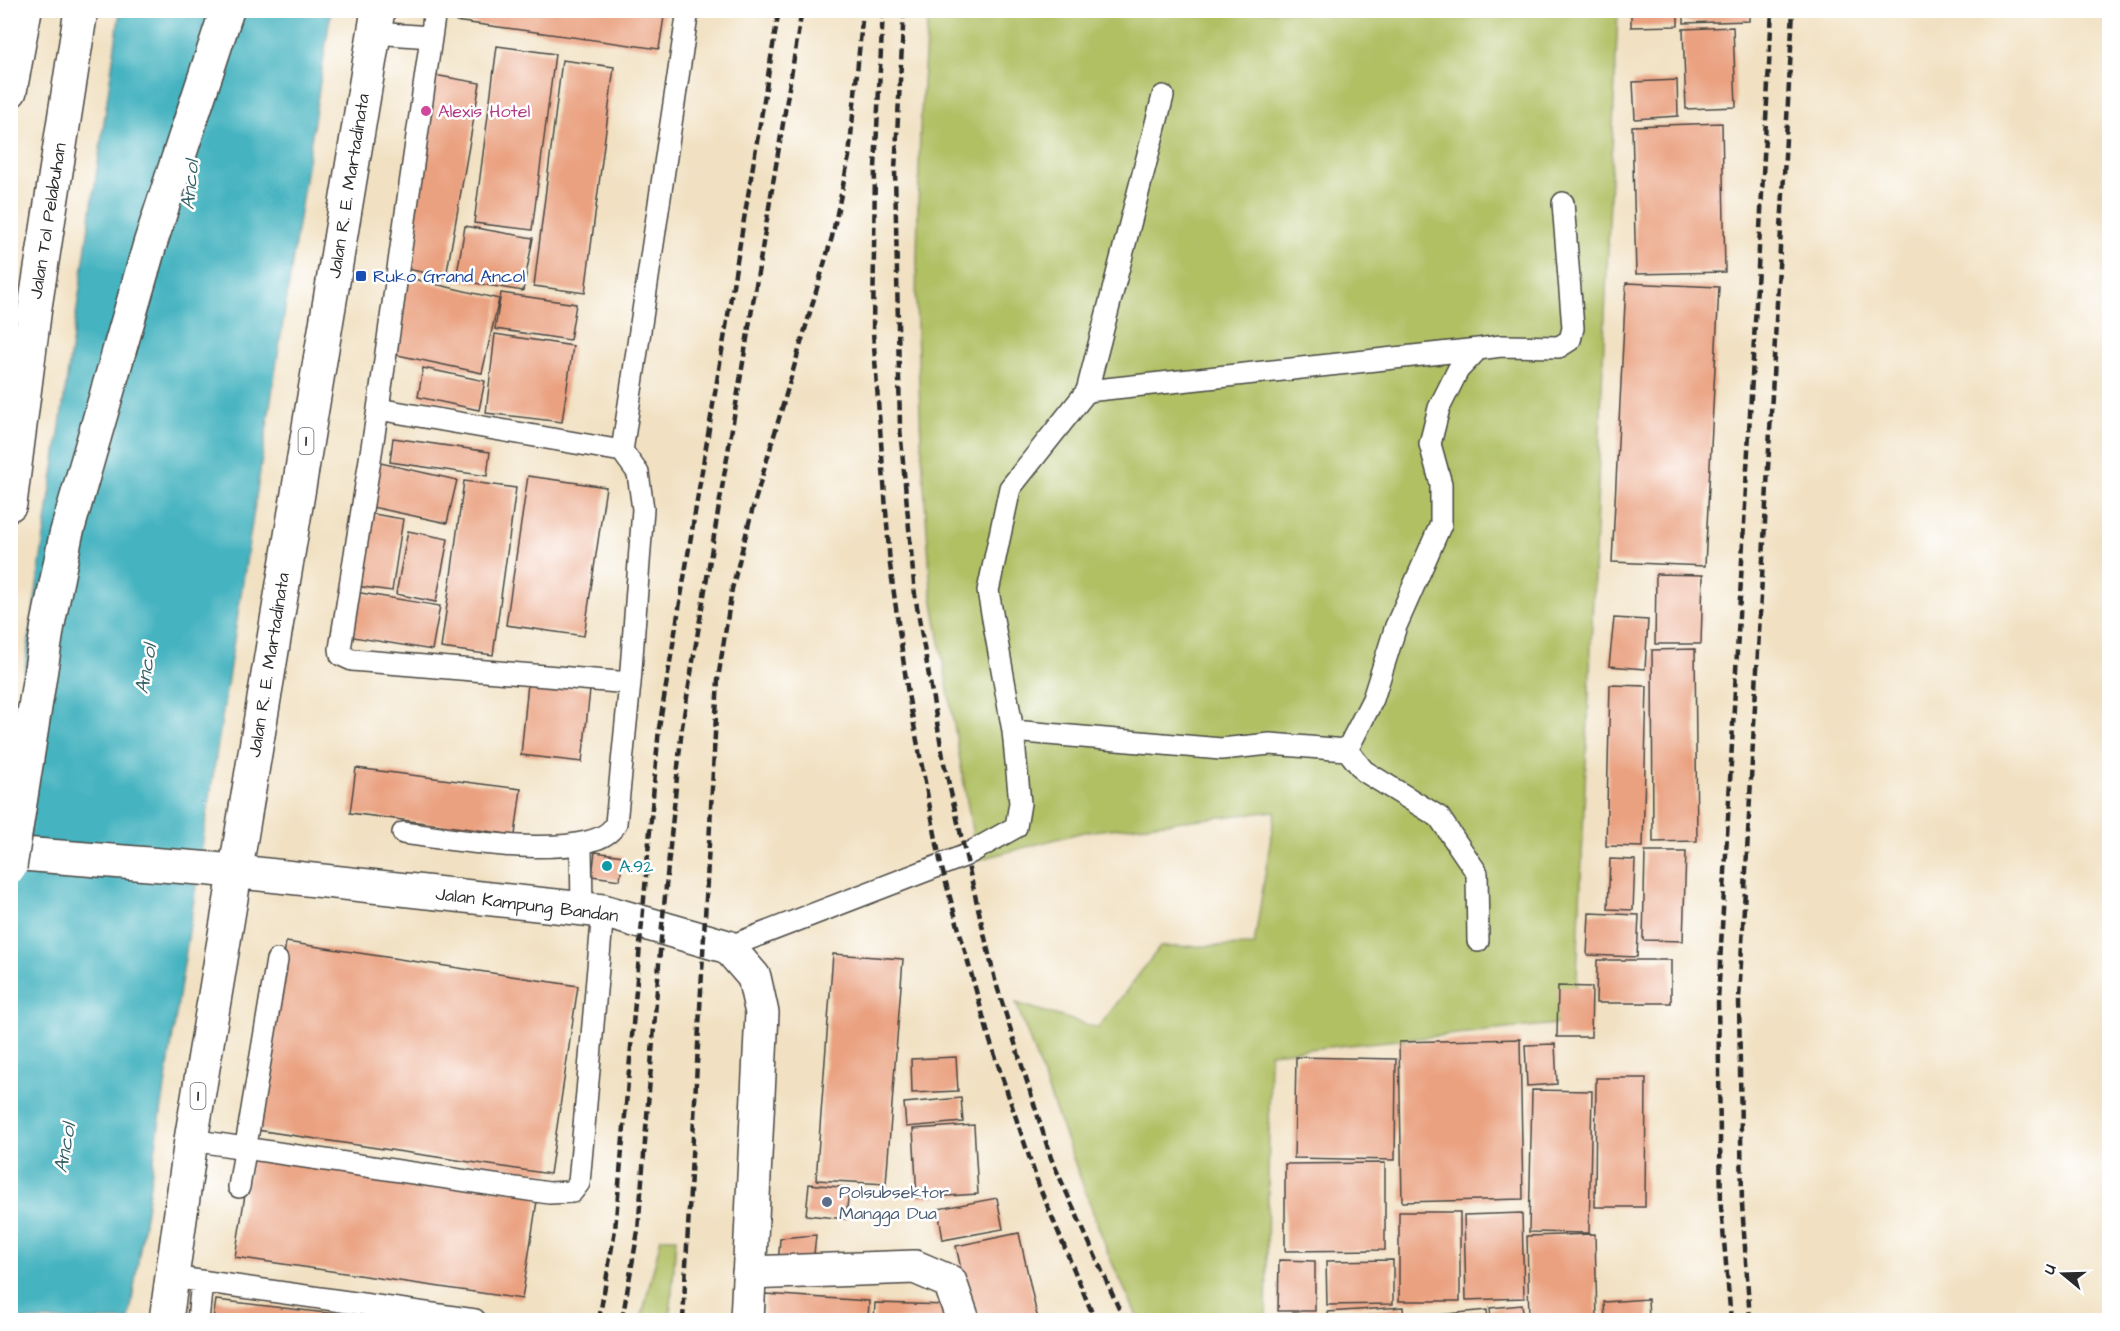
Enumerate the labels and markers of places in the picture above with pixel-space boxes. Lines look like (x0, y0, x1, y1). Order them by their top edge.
place label: Alexis Hotel (438, 99, 531, 124)
marker: Alexis Hotel (419, 104, 433, 118)
place label: Ruko Grand Ancol (373, 264, 525, 289)
marker: Ruko Grand Ancol (354, 269, 368, 283)
place label: A.92 (619, 854, 654, 879)
marker: A.92 (600, 859, 614, 873)
place label: Polsubsektor Mangga Dua (839, 1180, 949, 1227)
marker: Polsubsektor Mangga Dua (820, 1195, 834, 1209)

